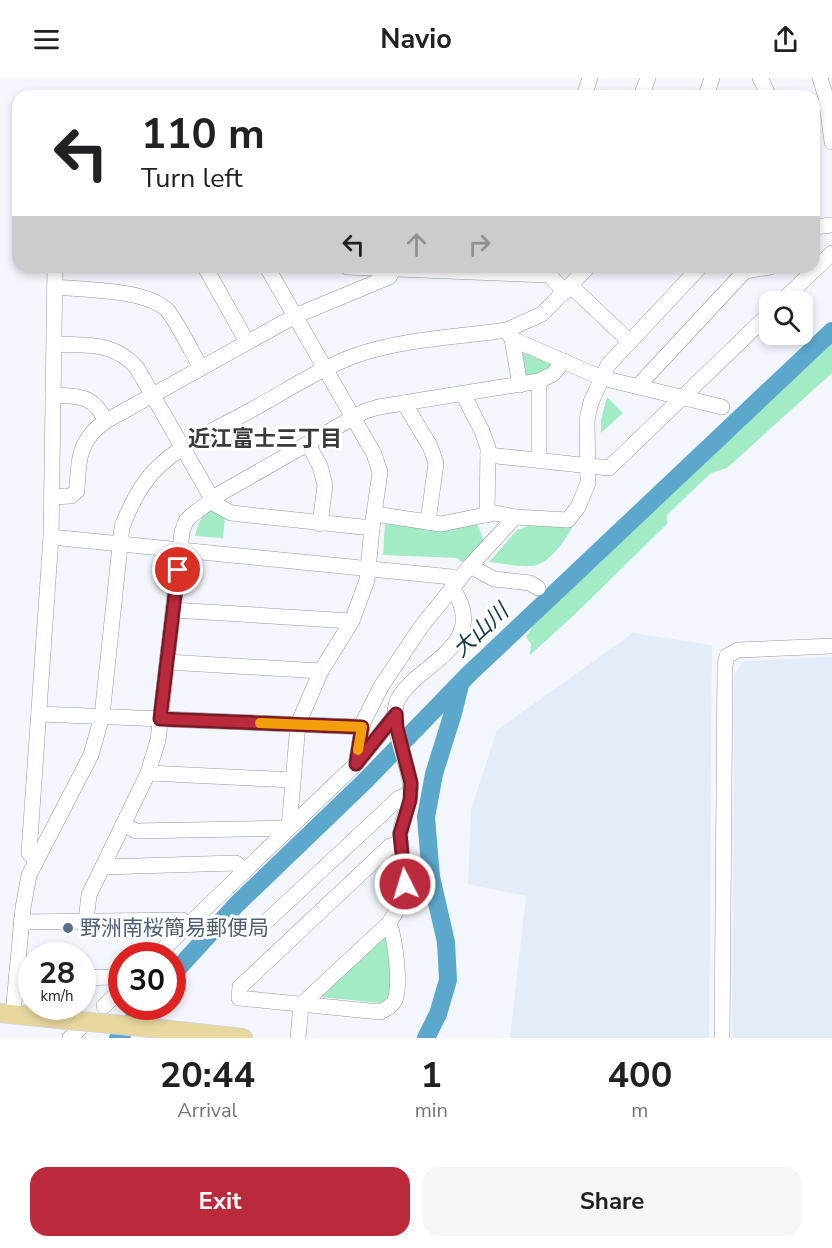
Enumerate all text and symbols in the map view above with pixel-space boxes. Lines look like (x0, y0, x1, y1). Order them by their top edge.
text: Navio (380, 21, 452, 58)
icon: menu (30, 23, 63, 56)
icon: share (769, 23, 802, 56)
text: 110 m (141, 106, 265, 163)
icon: left (42, 114, 120, 192)
text: Turn left (141, 160, 242, 197)
icon: left (337, 228, 370, 261)
icon: ahead (400, 228, 433, 261)
icon: right (463, 228, 496, 261)
map controls (759, 291, 813, 345)
button: search (759, 291, 813, 345)
district label: 近江富士三丁目 (188, 424, 342, 454)
pin (152, 544, 203, 595)
icon: arrive (161, 553, 194, 586)
water label: 大山川 (446, 596, 517, 664)
position arrow (373, 852, 437, 916)
place label: 野洲南桜簡易郵便局 (80, 914, 269, 942)
marker: 野洲南桜簡易郵便局 (61, 921, 75, 935)
speed limit sign: 30 (108, 942, 186, 1020)
text: 28 (39, 953, 75, 994)
text: km/h (40, 986, 74, 1006)
text: 20:44 (160, 1051, 255, 1100)
text: 1 (420, 1051, 442, 1100)
text: 400 (607, 1051, 672, 1100)
text: Arrival (177, 1097, 237, 1124)
text: min (415, 1097, 448, 1124)
text: m (631, 1097, 648, 1124)
button: Exit (30, 1167, 410, 1236)
button: Share (422, 1167, 802, 1236)

